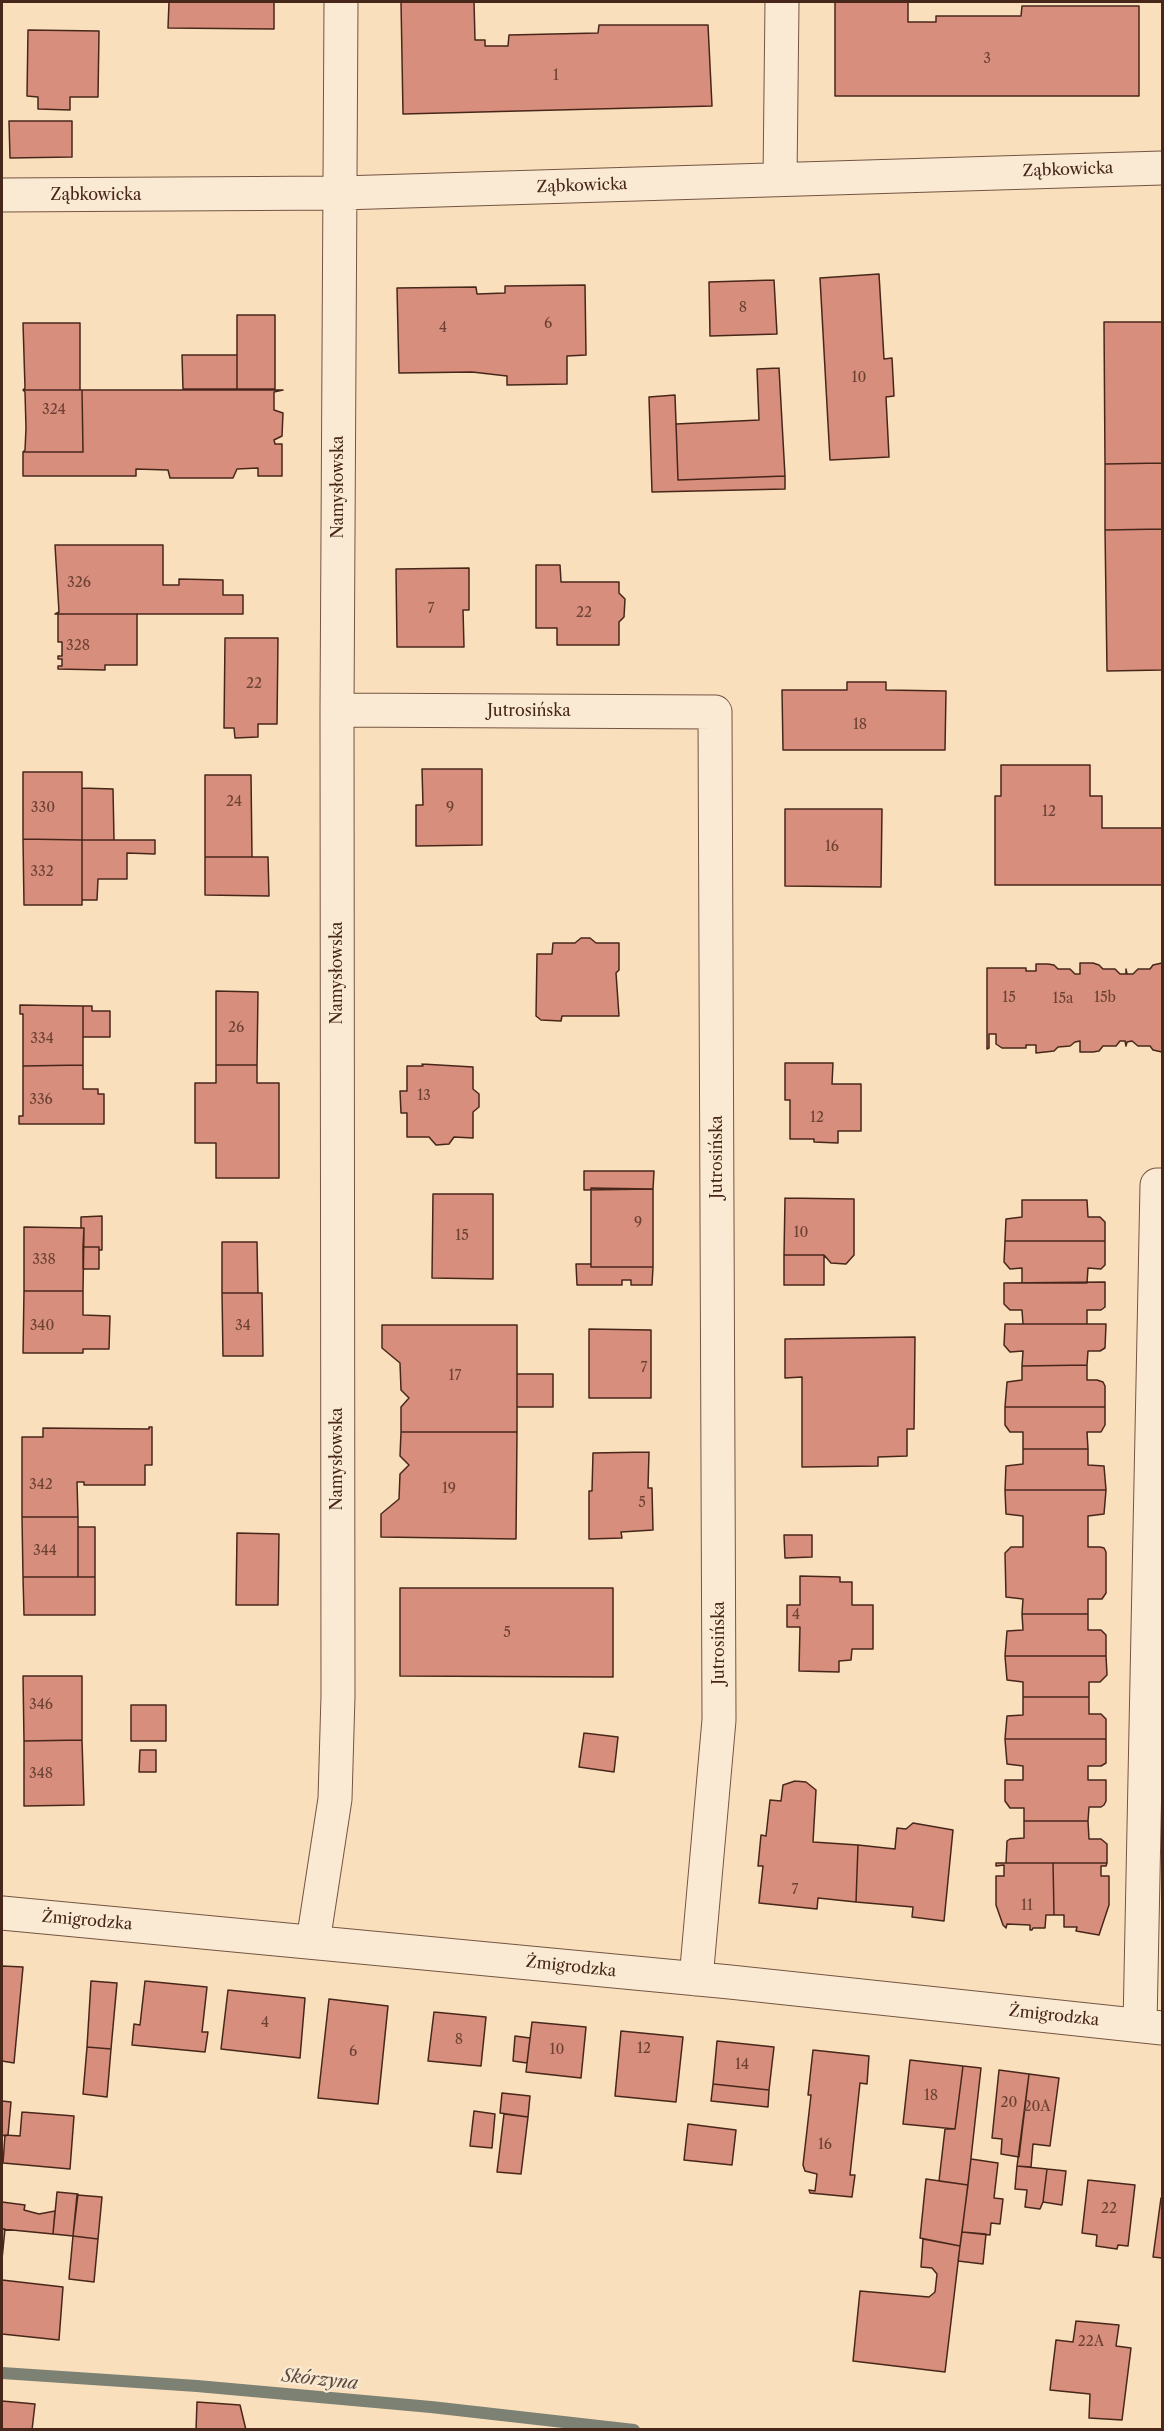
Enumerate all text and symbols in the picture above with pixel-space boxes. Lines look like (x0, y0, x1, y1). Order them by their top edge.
house number: 3 (983, 51, 991, 67)
house number: 1 (553, 68, 559, 84)
street label: Ząbkowicka (1022, 159, 1114, 181)
street label: Ząbkowicka (536, 175, 628, 197)
street label: Ząbkowicka (51, 185, 141, 205)
house number: 8 (739, 300, 747, 316)
house number: 6 (544, 316, 552, 332)
house number: 4 (439, 320, 447, 336)
house number: 10 (852, 370, 866, 386)
house number: 324 (42, 402, 66, 418)
street label: Namysłowska (328, 436, 348, 538)
house number: 326 (67, 575, 91, 591)
house number: 7 (428, 601, 434, 617)
house number: 22 (576, 605, 592, 621)
house number: 328 (66, 638, 90, 654)
house number: 22 (246, 676, 262, 692)
street label: Jutrosińska (487, 701, 571, 721)
house number: 18 (853, 717, 867, 733)
house number: 24 (226, 794, 242, 810)
house number: 330 (31, 800, 55, 816)
house number: 9 (446, 800, 454, 816)
house number: 12 (1042, 804, 1056, 820)
house number: 16 (825, 839, 839, 855)
house number: 332 (30, 864, 54, 880)
street label: Namysłowska (327, 922, 347, 1024)
house number: 15 (1002, 990, 1016, 1006)
house number: 15b (1094, 990, 1116, 1006)
house number: 15a (1053, 991, 1073, 1007)
house number: 26 (228, 1020, 244, 1036)
house number: 334 (30, 1031, 54, 1047)
house number: 13 (417, 1088, 431, 1104)
house number: 336 (29, 1092, 53, 1108)
house number: 12 (810, 1110, 824, 1126)
street label: Jutrosińska (707, 1115, 727, 1199)
house number: 9 (634, 1215, 642, 1231)
house number: 10 (794, 1225, 808, 1241)
house number: 15 (455, 1228, 469, 1244)
house number: 338 (32, 1252, 56, 1268)
house number: 340 (30, 1318, 54, 1334)
house number: 34 (235, 1318, 251, 1334)
house number: 7 (641, 1360, 647, 1376)
house number: 17 (449, 1368, 461, 1384)
street label: Namysłowska (327, 1408, 347, 1510)
house number: 342 (29, 1477, 53, 1493)
house number: 19 (442, 1481, 456, 1497)
house number: 5 (638, 1495, 646, 1511)
house number: 344 (33, 1543, 57, 1559)
street label: Jutrosińska (709, 1601, 729, 1685)
house number: 4 (792, 1607, 800, 1623)
house number: 5 (503, 1625, 511, 1641)
house number: 346 (29, 1697, 53, 1713)
house number: 348 (29, 1766, 53, 1782)
house number: 7 (792, 1882, 798, 1898)
house number: 11 (1021, 1898, 1033, 1914)
street label: Żmigrodzka (41, 1907, 133, 1935)
street label: Żmigrodzka (525, 1953, 617, 1981)
street label: Żmigrodzka (1008, 2002, 1100, 2030)
house number: 4 (261, 2015, 269, 2031)
house number: 8 (455, 2032, 463, 2048)
house number: 12 (637, 2041, 651, 2057)
house number: 10 (550, 2042, 564, 2058)
house number: 6 (349, 2044, 357, 2060)
house number: 14 (735, 2057, 749, 2073)
house number: 18 (924, 2088, 938, 2104)
house number: 20 (1001, 2095, 1017, 2111)
house number: 20A (1023, 2099, 1051, 2115)
house number: 16 (818, 2137, 832, 2153)
house number: 22 (1101, 2201, 1117, 2217)
house number: 22A (1078, 2334, 1104, 2350)
water label: Skórzyna (281, 2365, 359, 2395)

